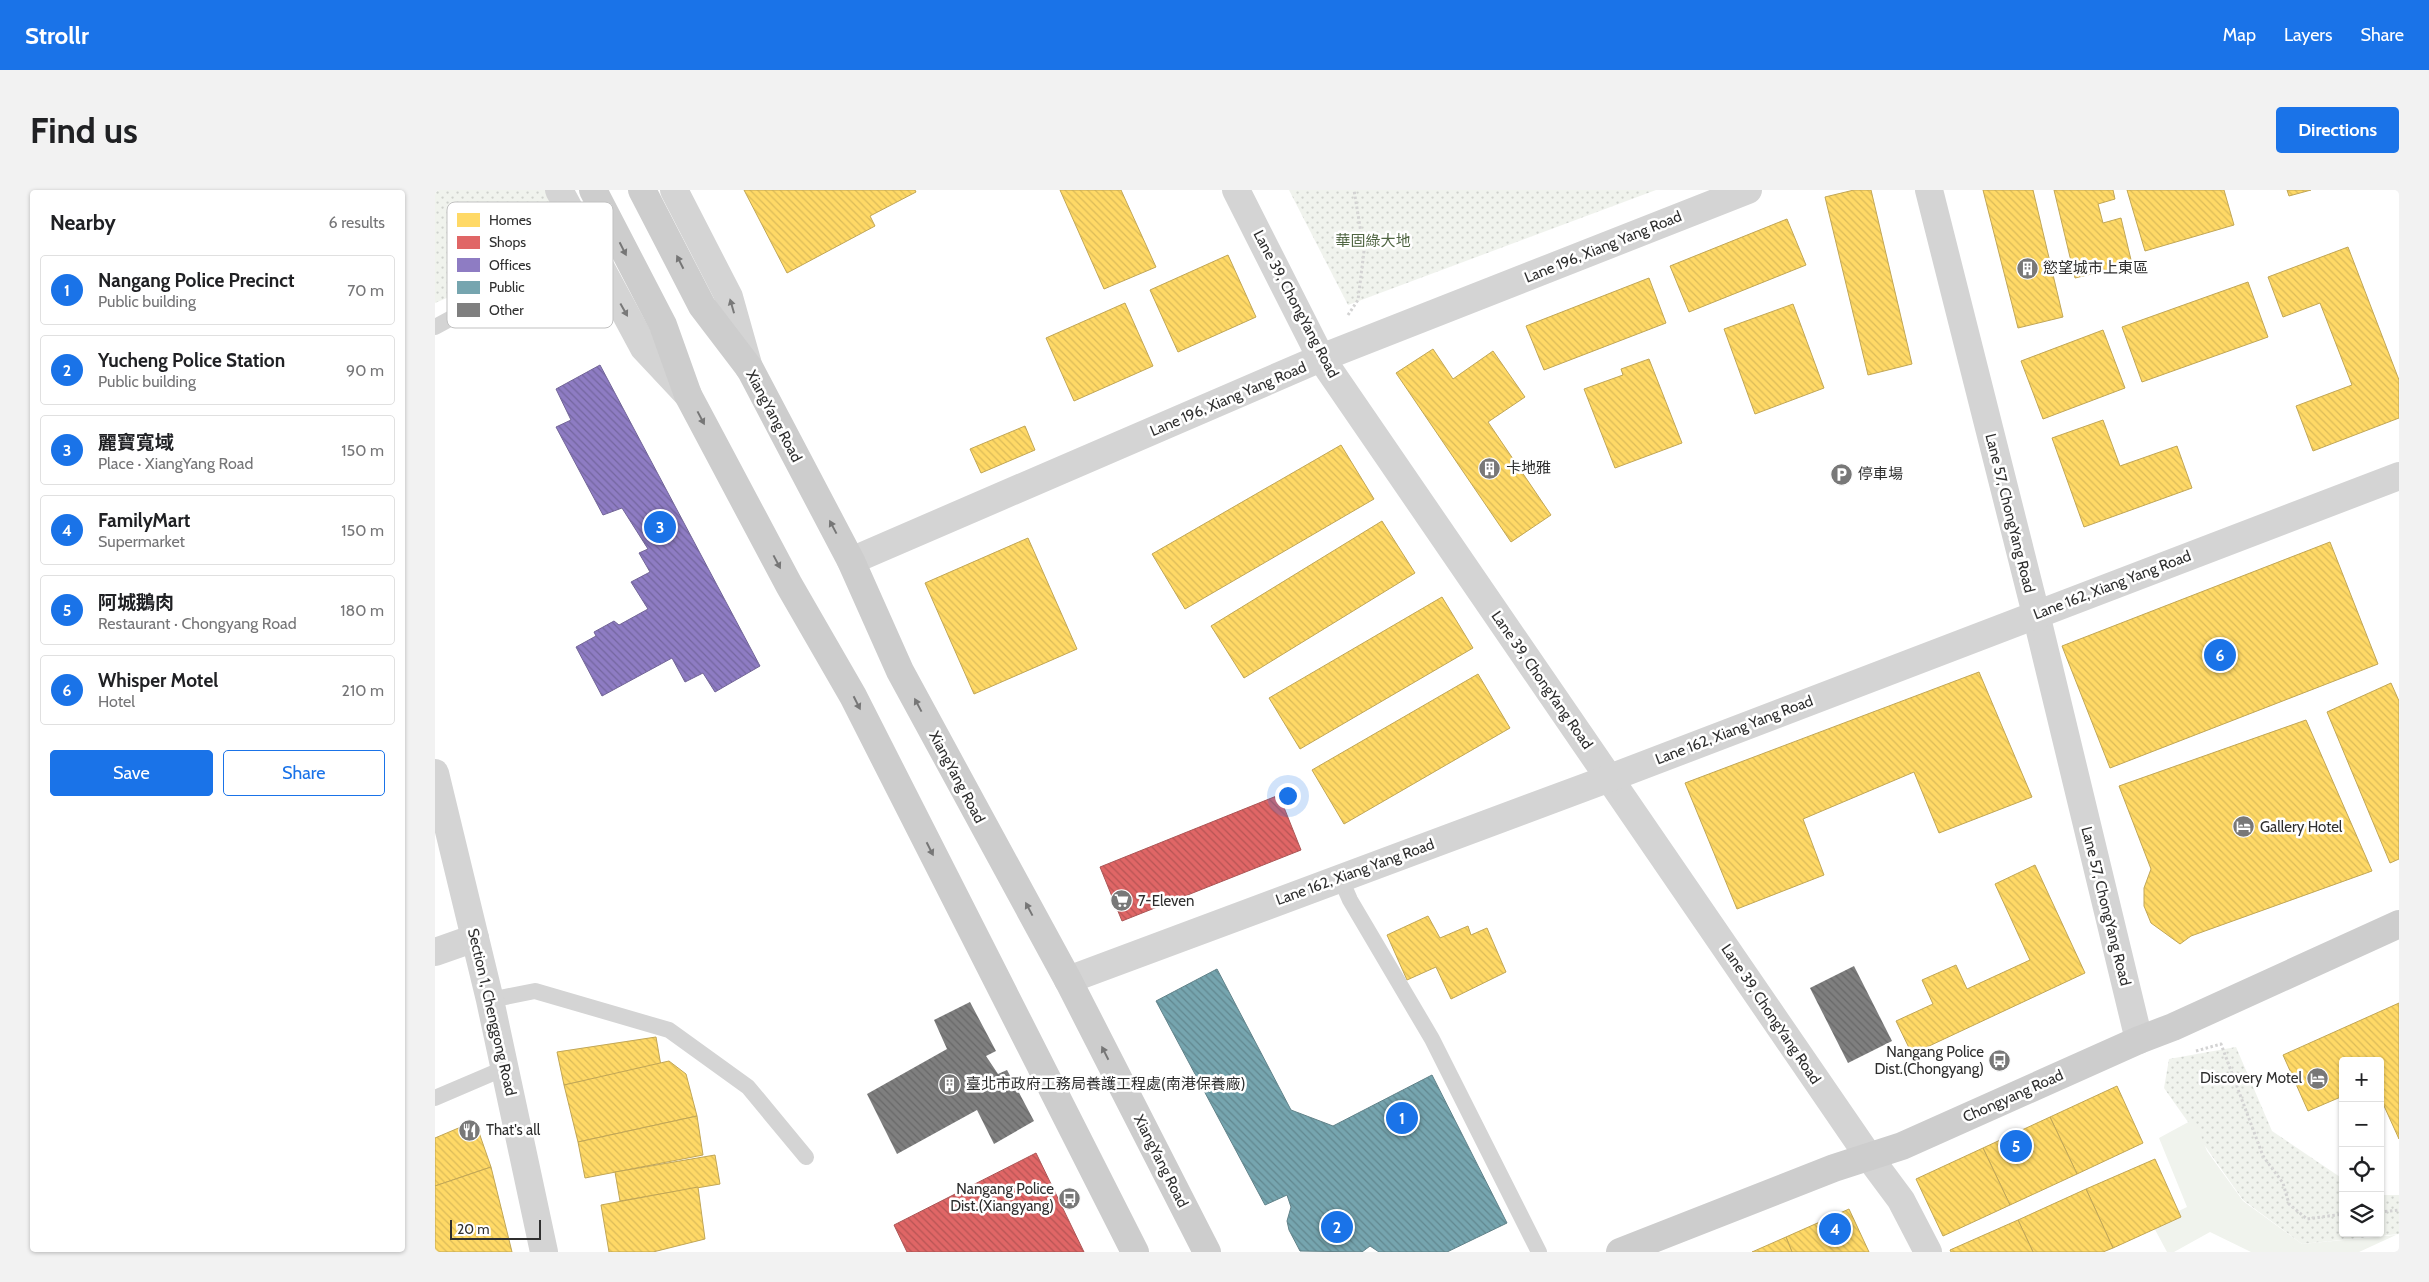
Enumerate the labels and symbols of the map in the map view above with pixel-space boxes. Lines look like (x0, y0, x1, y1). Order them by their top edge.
legend (447, 202, 613, 328)
street label: Lane 196, Xiang Yang Road (1522, 207, 1684, 287)
text: Homes (489, 211, 532, 229)
street label: Lane 39, ChongYang Road (1249, 227, 1343, 381)
park label: 華固綠大地 (1335, 232, 1411, 250)
text: Shops (489, 233, 526, 251)
one-way arrow (619, 242, 627, 256)
one-way arrow (676, 255, 684, 269)
text: Offices (489, 256, 531, 274)
building icon: 慾望城市上東區 (2015, 256, 2039, 280)
place label: 慾望城市上東區 (2043, 259, 2148, 277)
text: Public (489, 278, 525, 296)
one-way arrow (728, 298, 736, 313)
text: Other (489, 301, 524, 319)
one-way arrow (620, 303, 628, 317)
street label: Lane 196, Xiang Yang Road (1147, 358, 1309, 440)
street label: XiangYang Road (742, 367, 806, 465)
one-way arrow (697, 411, 705, 426)
street label: Lane 57, ChongYang Road (1981, 431, 2039, 595)
building icon: 卡地雅 (1478, 456, 1502, 480)
place label: 卡地雅 (1506, 459, 1551, 477)
parking icon: 停車場 (1830, 462, 1854, 486)
place label: 停車場 (1858, 465, 1903, 483)
pin: 3 (644, 508, 676, 546)
one-way arrow (829, 520, 837, 534)
street label: Lane 162, Xiang Yang Road (2031, 547, 2193, 623)
one-way arrow (773, 555, 781, 569)
street label: Lane 39, ChongYang Road (1487, 607, 1597, 753)
pin: 6 (2204, 636, 2236, 674)
street label: Lane 162, Xiang Yang Road (1653, 692, 1815, 768)
one-way arrow (853, 696, 861, 711)
one-way arrow (914, 698, 923, 712)
street label: XiangYang Road (925, 728, 989, 826)
your location (1275, 783, 1301, 809)
hotel icon: Gallery Hotel (2232, 815, 2256, 839)
place label: Gallery Hotel (2260, 818, 2343, 836)
street label: Lane 57, ChongYang Road (2077, 824, 2135, 988)
street label: Lane 162, Xiang Yang Road (1273, 835, 1437, 909)
one-way arrow (926, 841, 934, 856)
supermarket icon: 7-Eleven (1110, 889, 1134, 913)
place label: 7-Eleven (1138, 892, 1194, 910)
one-way arrow (1025, 902, 1034, 916)
street label: Section 1, Chenggong Road (464, 926, 520, 1098)
street label: Lane 39, ChongYang Road (1717, 941, 1825, 1087)
place label: Nangang Police Dist.(Chongyang) (1875, 1043, 1984, 1078)
one-way arrow (1101, 1046, 1109, 1060)
bus stop icon: Nangang Police Dist.(Chongyang) (1988, 1049, 2012, 1073)
street label: Chongyang Road (1960, 1066, 2066, 1126)
hotel icon: Discovery Motel (2306, 1066, 2330, 1090)
place label: Discovery Motel (2200, 1069, 2302, 1087)
building icon: 臺北市政府工務局養護工程處(南港保養廠) (938, 1072, 962, 1096)
place label: 臺北市政府工務局養護工程處(南港保養廠) (966, 1075, 1245, 1093)
pin: 1 (1386, 1099, 1418, 1137)
street label: XiangYang Road (1130, 1112, 1192, 1210)
restaurant icon: That's all (458, 1118, 482, 1142)
place label: That's all (486, 1121, 541, 1139)
pin: 5 (2000, 1127, 2032, 1165)
place label: Nangang Police Dist.(Xiangyang) (950, 1180, 1054, 1215)
bus stop icon: Nangang Police Dist.(Xiangyang) (1058, 1186, 1082, 1210)
pin: 2 (1321, 1208, 1353, 1246)
pin: 4 (1819, 1210, 1851, 1248)
scale bar (450, 1217, 541, 1240)

